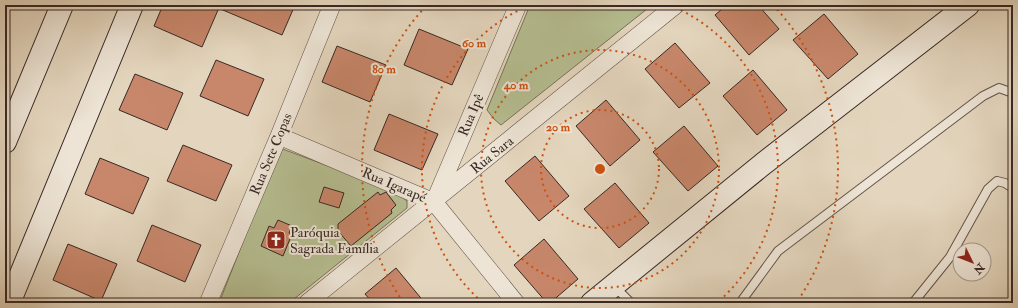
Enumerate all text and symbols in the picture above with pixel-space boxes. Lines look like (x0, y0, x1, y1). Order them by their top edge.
text: 60 m (462, 36, 487, 51)
text: 80 m (372, 62, 396, 77)
text: 40 m (503, 78, 529, 93)
street label: Rua Ipê (455, 91, 488, 139)
street label: Rua Sete Copas (246, 110, 297, 198)
text: 20 m (546, 120, 571, 135)
street label: Rua Sara (467, 132, 517, 177)
centre of rings (593, 162, 607, 176)
street label: Rua Igarapé (359, 164, 429, 207)
place label: Paróquia Sagrada Família (290, 224, 379, 257)
church icon: Paróquia Sagrada Família (265, 229, 287, 251)
north arrow (952, 242, 992, 282)
text: N (970, 260, 988, 277)

